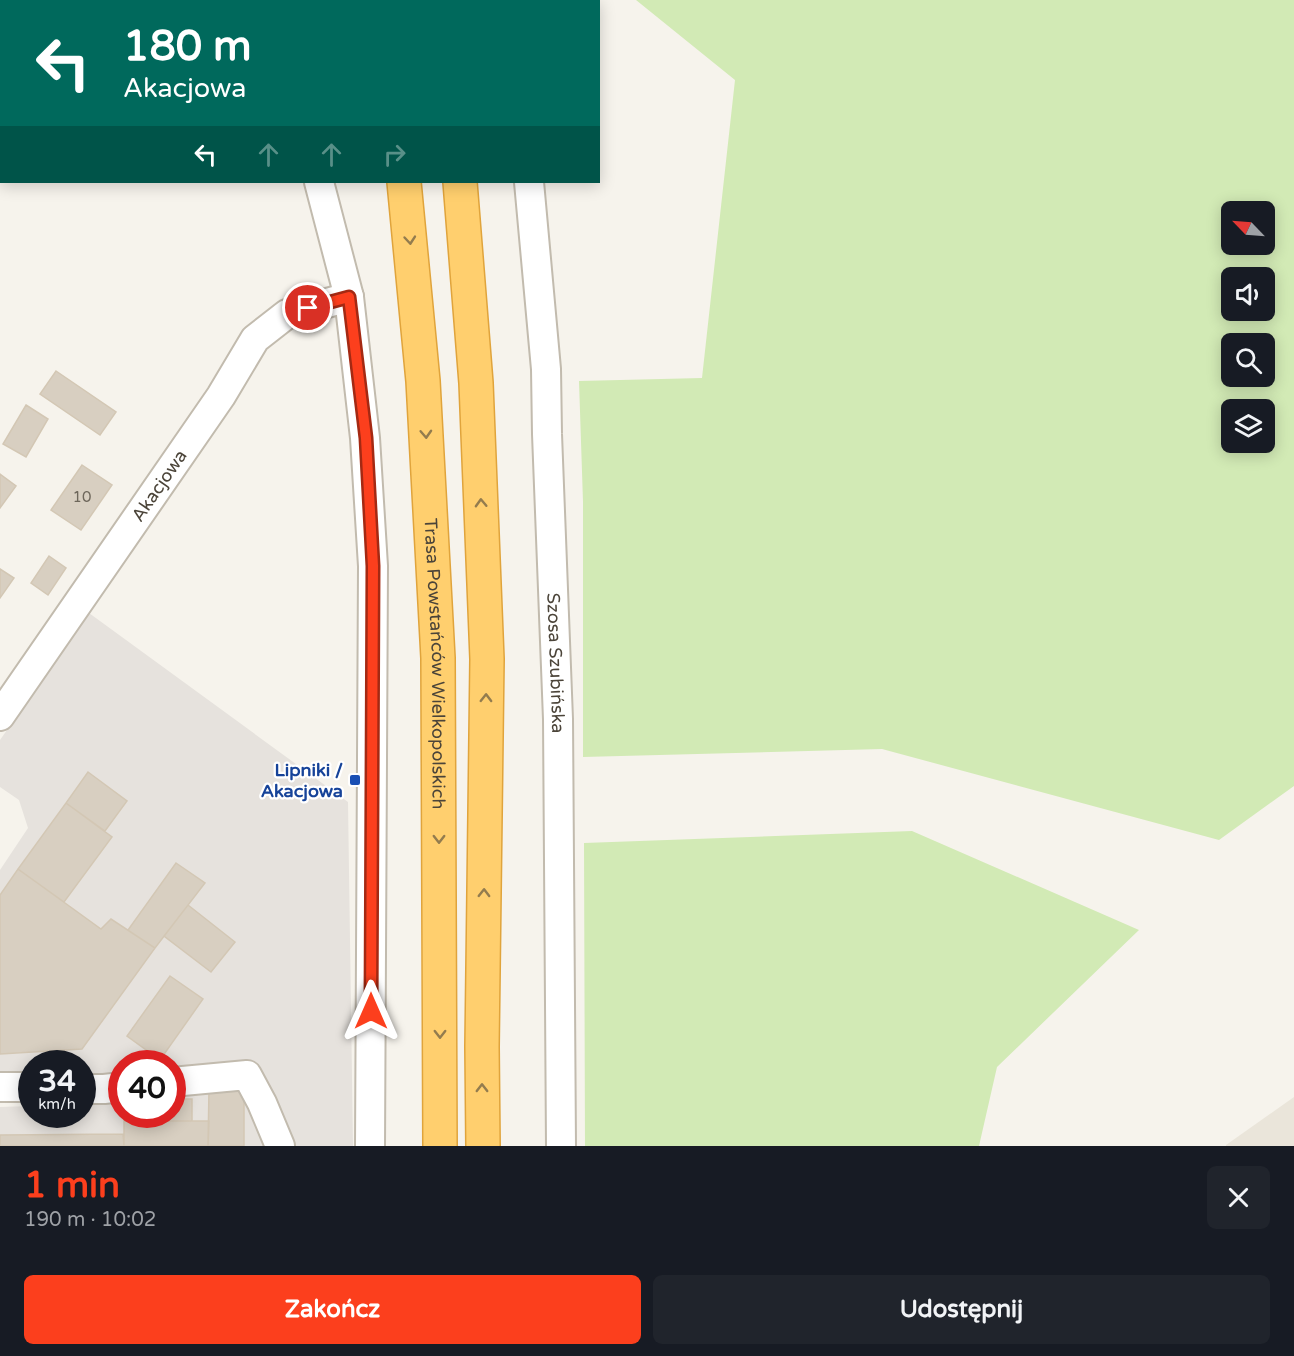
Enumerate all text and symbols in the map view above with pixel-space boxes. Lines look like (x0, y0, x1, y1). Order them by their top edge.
text: 180 m (123, 21, 252, 72)
icon: left (24, 24, 102, 102)
text: Akacjowa (123, 72, 246, 105)
icon: left (189, 138, 222, 171)
icon: ahead (252, 138, 285, 171)
icon: ahead (315, 138, 348, 171)
icon: right (378, 138, 411, 171)
north arrow (1221, 201, 1275, 255)
map controls (1221, 201, 1275, 453)
one-way arrow (403, 235, 416, 244)
button: sound (1221, 267, 1275, 321)
pin (282, 282, 333, 333)
icon: arrive (291, 291, 324, 324)
button: search (1221, 333, 1275, 387)
button: layers (1221, 399, 1275, 453)
one-way arrow (419, 430, 432, 439)
street label: Akacjowa (127, 445, 192, 526)
house number: 10 (73, 488, 91, 506)
one-way arrow (474, 498, 487, 507)
street label: Trasa Powstańców Wielkopolskich (419, 518, 450, 809)
street label: Szosa Szubińska (542, 592, 569, 733)
one-way arrow (480, 693, 492, 702)
place label: Lipniki / Akacjowa (261, 759, 343, 802)
marker: Lipniki / Akacjowa (348, 773, 362, 787)
one-way arrow (433, 834, 445, 843)
one-way arrow (478, 888, 490, 897)
position arrow (339, 979, 403, 1043)
one-way arrow (434, 1029, 446, 1038)
speed limit sign: 40 (108, 1050, 186, 1128)
text: 34 (38, 1063, 76, 1100)
one-way arrow (476, 1083, 488, 1092)
text: km/h (38, 1095, 76, 1113)
text: 1 min (24, 1164, 120, 1207)
button: close (1207, 1166, 1270, 1229)
text: 190 m · 10:02 (24, 1208, 156, 1232)
button: Zakończ (24, 1275, 641, 1344)
button: Udostępnij (653, 1275, 1270, 1344)

